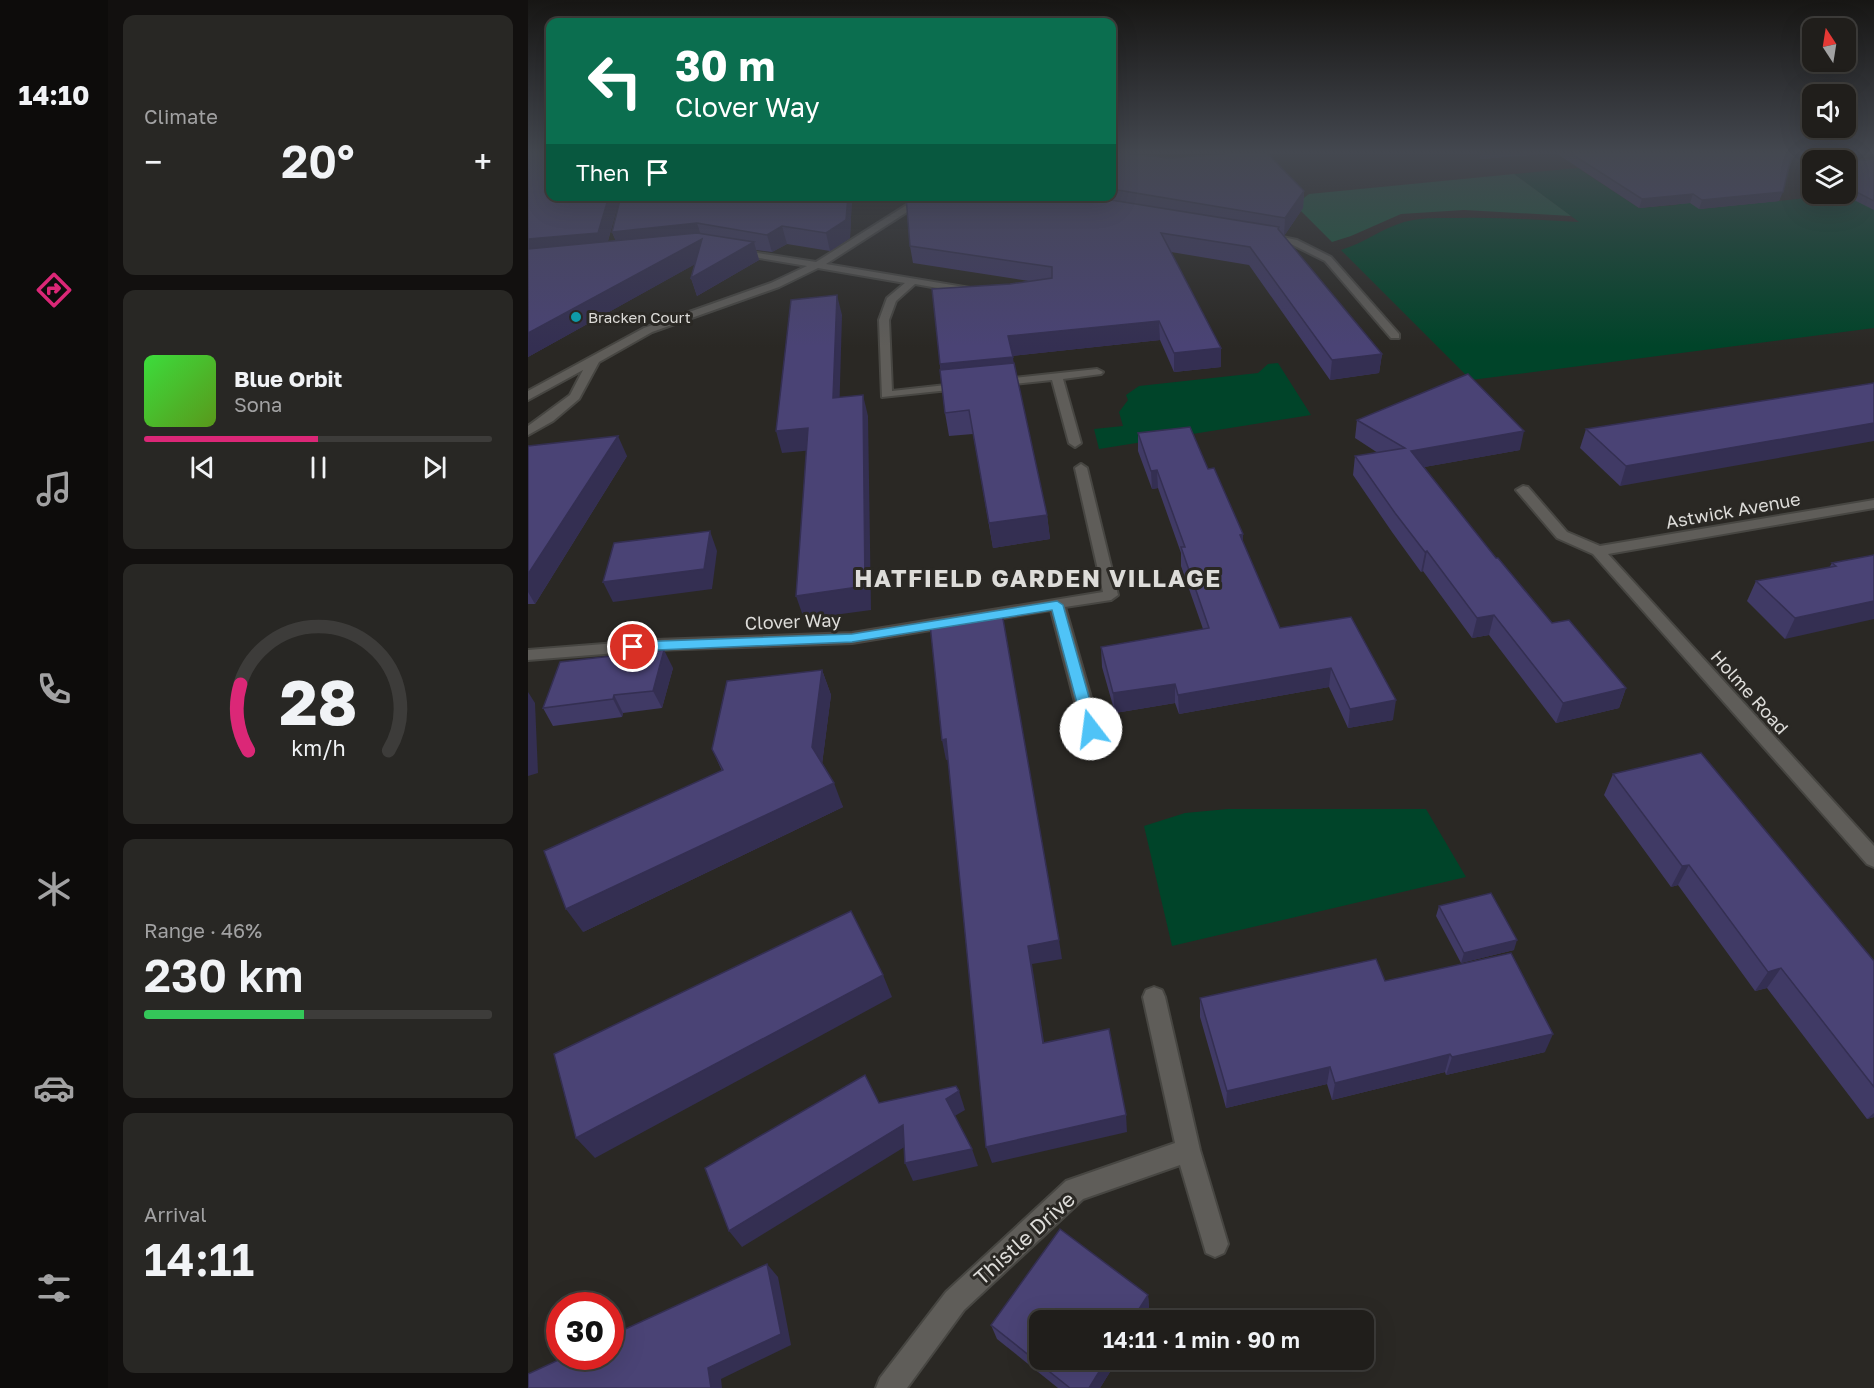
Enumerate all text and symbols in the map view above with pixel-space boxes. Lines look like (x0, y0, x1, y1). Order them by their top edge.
north arrow (1802, 18, 1856, 72)
map controls (1802, 18, 1856, 204)
text: 30 m (675, 40, 775, 90)
icon: left (576, 42, 654, 120)
text: 14:10 (19, 79, 89, 111)
button: sound (1802, 84, 1856, 138)
text: Clover Way (675, 91, 820, 123)
text: Climate (144, 104, 218, 128)
text: 20° (281, 134, 355, 188)
text: − (144, 142, 162, 181)
text: + (474, 142, 492, 181)
button: layers (1802, 150, 1856, 204)
icon: arrive (641, 156, 674, 189)
text: Then (576, 159, 629, 186)
icon: directions (33, 269, 75, 311)
place label: Bracken Court (588, 308, 691, 326)
marker: Bracken Court (569, 310, 583, 324)
text: Blue Orbit (234, 365, 342, 392)
text: Sona (234, 392, 282, 416)
icon: previous (186, 451, 219, 484)
icon: pause (302, 451, 335, 484)
icon: next (418, 451, 451, 484)
icon: music (33, 468, 75, 510)
street label: Astwick Avenue (1664, 487, 1802, 533)
district label: HATFIELD GARDEN VILLAGE (854, 563, 1222, 592)
street label: Clover Way (744, 608, 842, 634)
pin (607, 621, 658, 672)
icon: arrive (616, 630, 649, 663)
street label: Holme Road (1707, 646, 1793, 738)
text: 28 (279, 664, 357, 739)
icon: phone (33, 668, 75, 710)
position arrow (1059, 697, 1123, 761)
text: km/h (291, 735, 345, 761)
icon: climate (33, 868, 75, 910)
text: Range · 46% (144, 918, 262, 942)
text: 230 km (144, 948, 303, 1002)
icon: car (33, 1067, 75, 1109)
street label: Thistle Drive (968, 1186, 1080, 1290)
text: Arrival (144, 1202, 207, 1226)
text: 14:11 (144, 1232, 254, 1286)
icon: filters (33, 1267, 75, 1309)
speed limit sign: 30 (546, 1292, 624, 1370)
text: 14:11 · 1 min · 90 m (1103, 1326, 1300, 1353)

